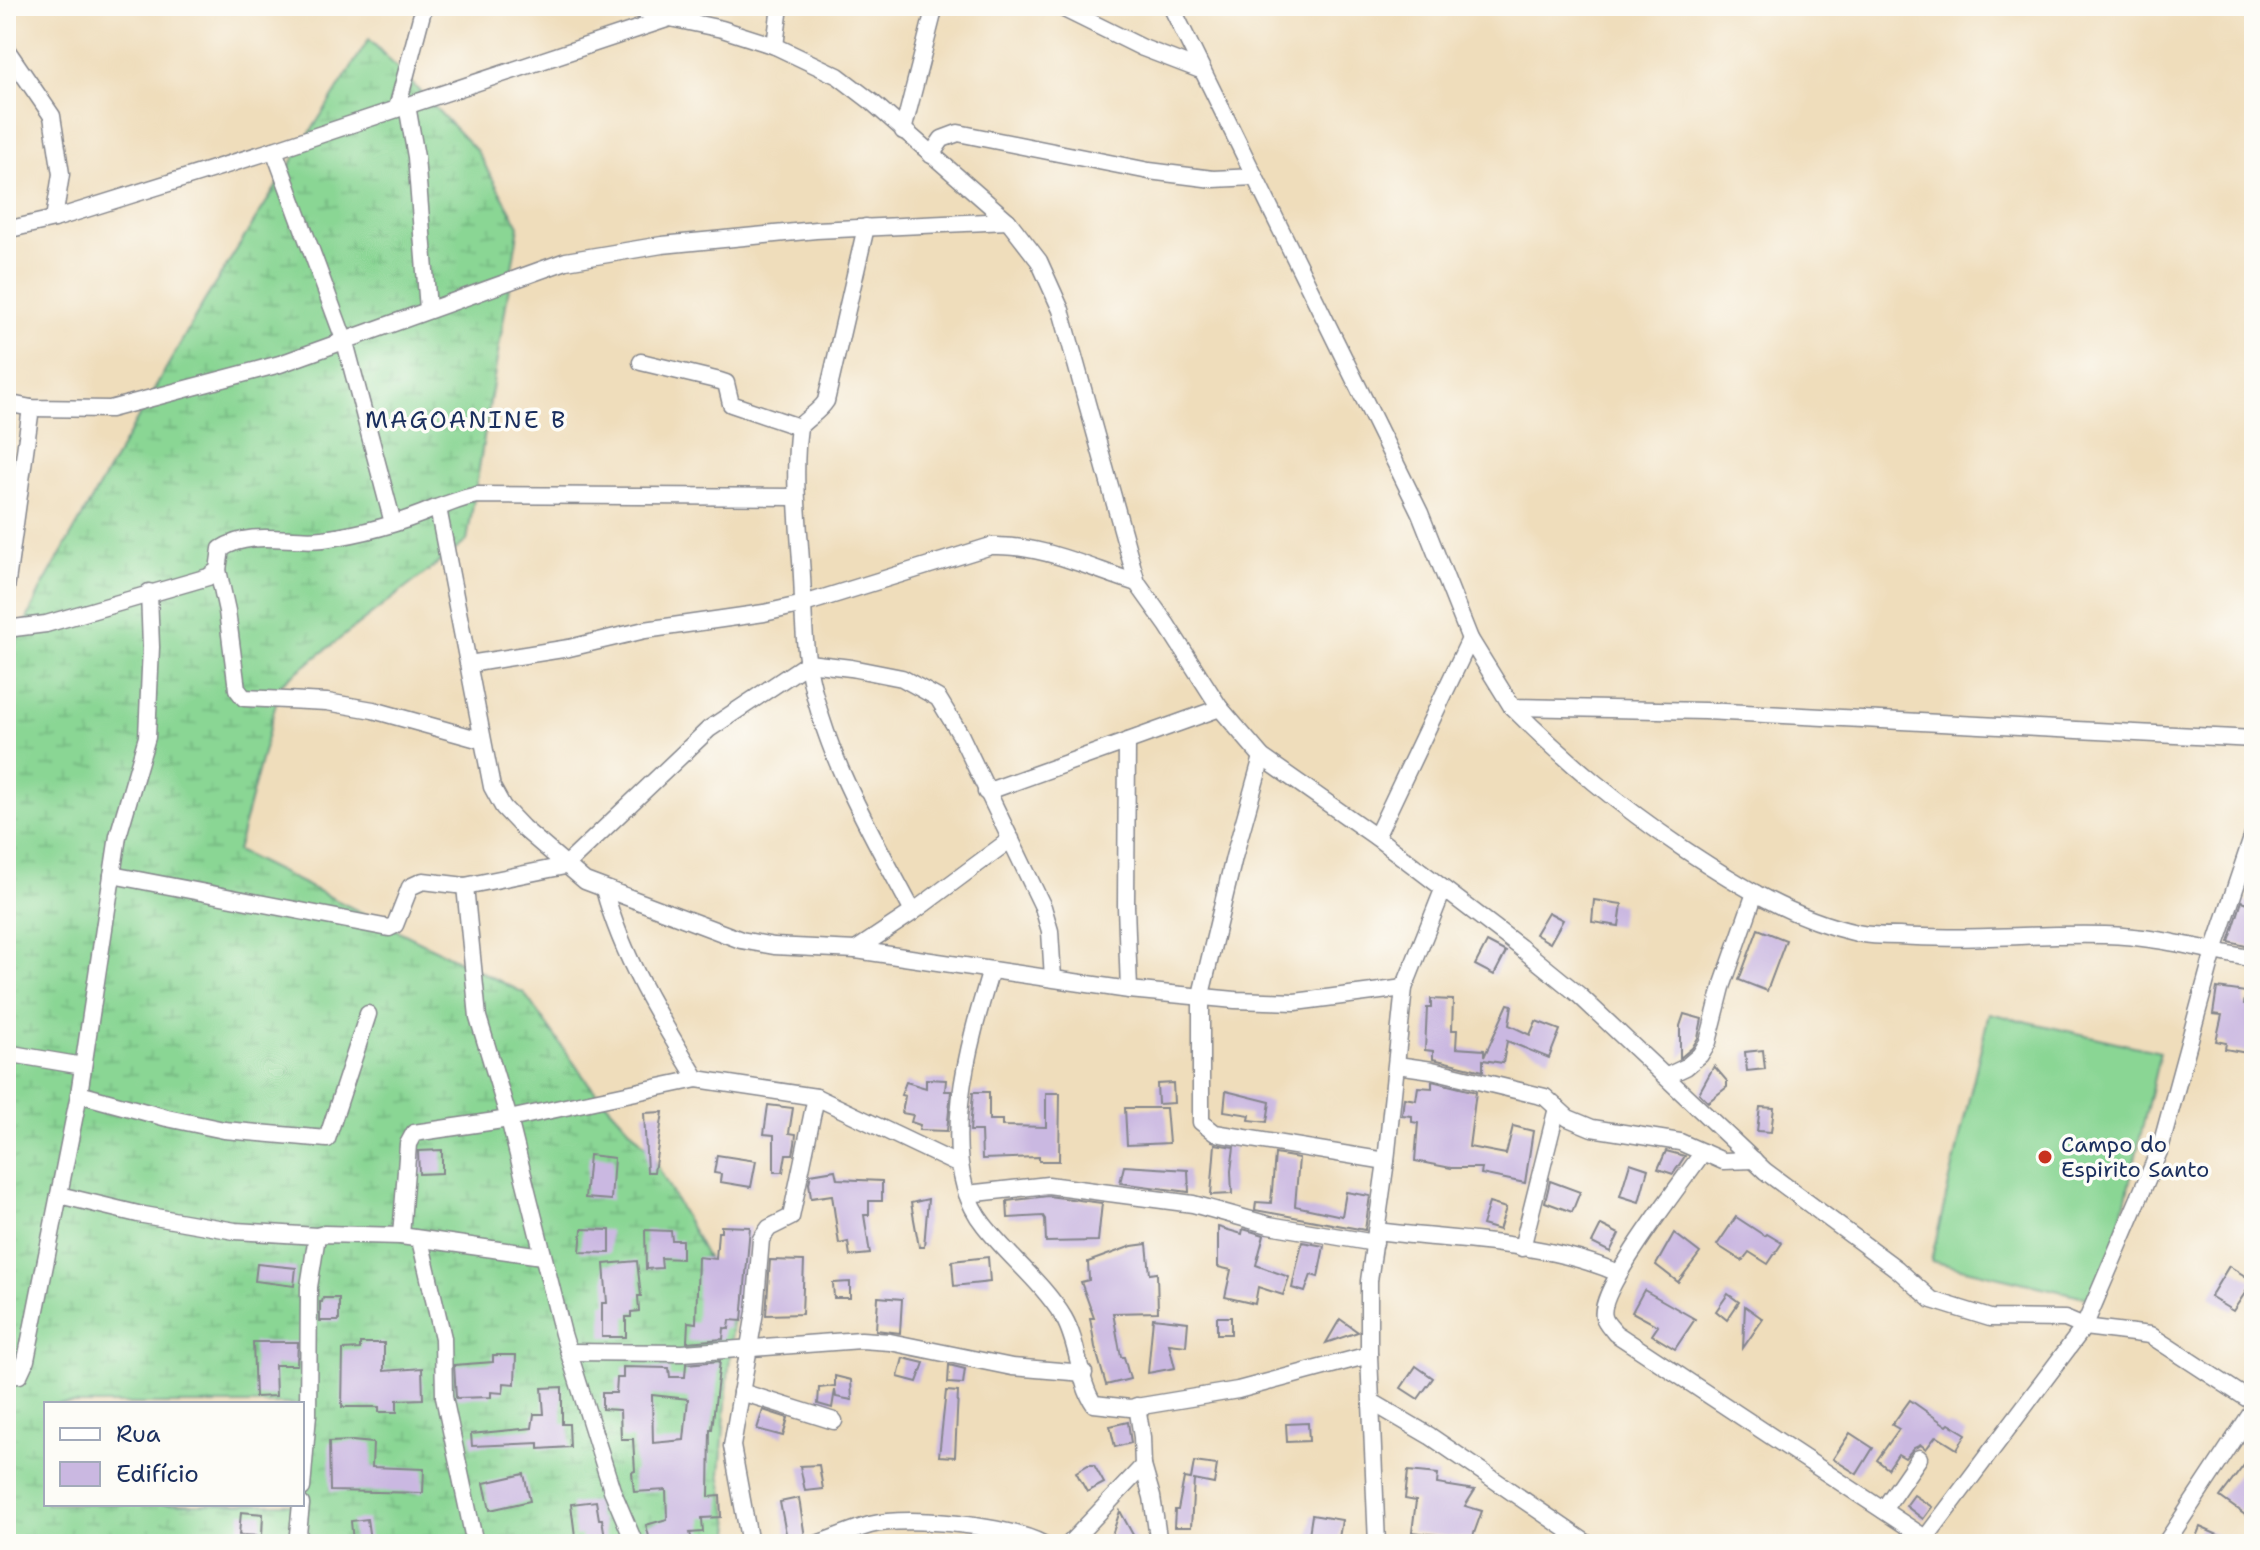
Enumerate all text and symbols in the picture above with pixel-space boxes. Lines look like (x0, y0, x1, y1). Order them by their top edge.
district label: MAGOANINE B (365, 404, 567, 436)
place label: Campo do Espirito Santo (2061, 1130, 2209, 1184)
marker: Campo do Espirito Santo (2036, 1148, 2054, 1166)
legend (44, 1402, 304, 1506)
text: Rua (116, 1418, 161, 1450)
text: Edifício (116, 1458, 199, 1490)

